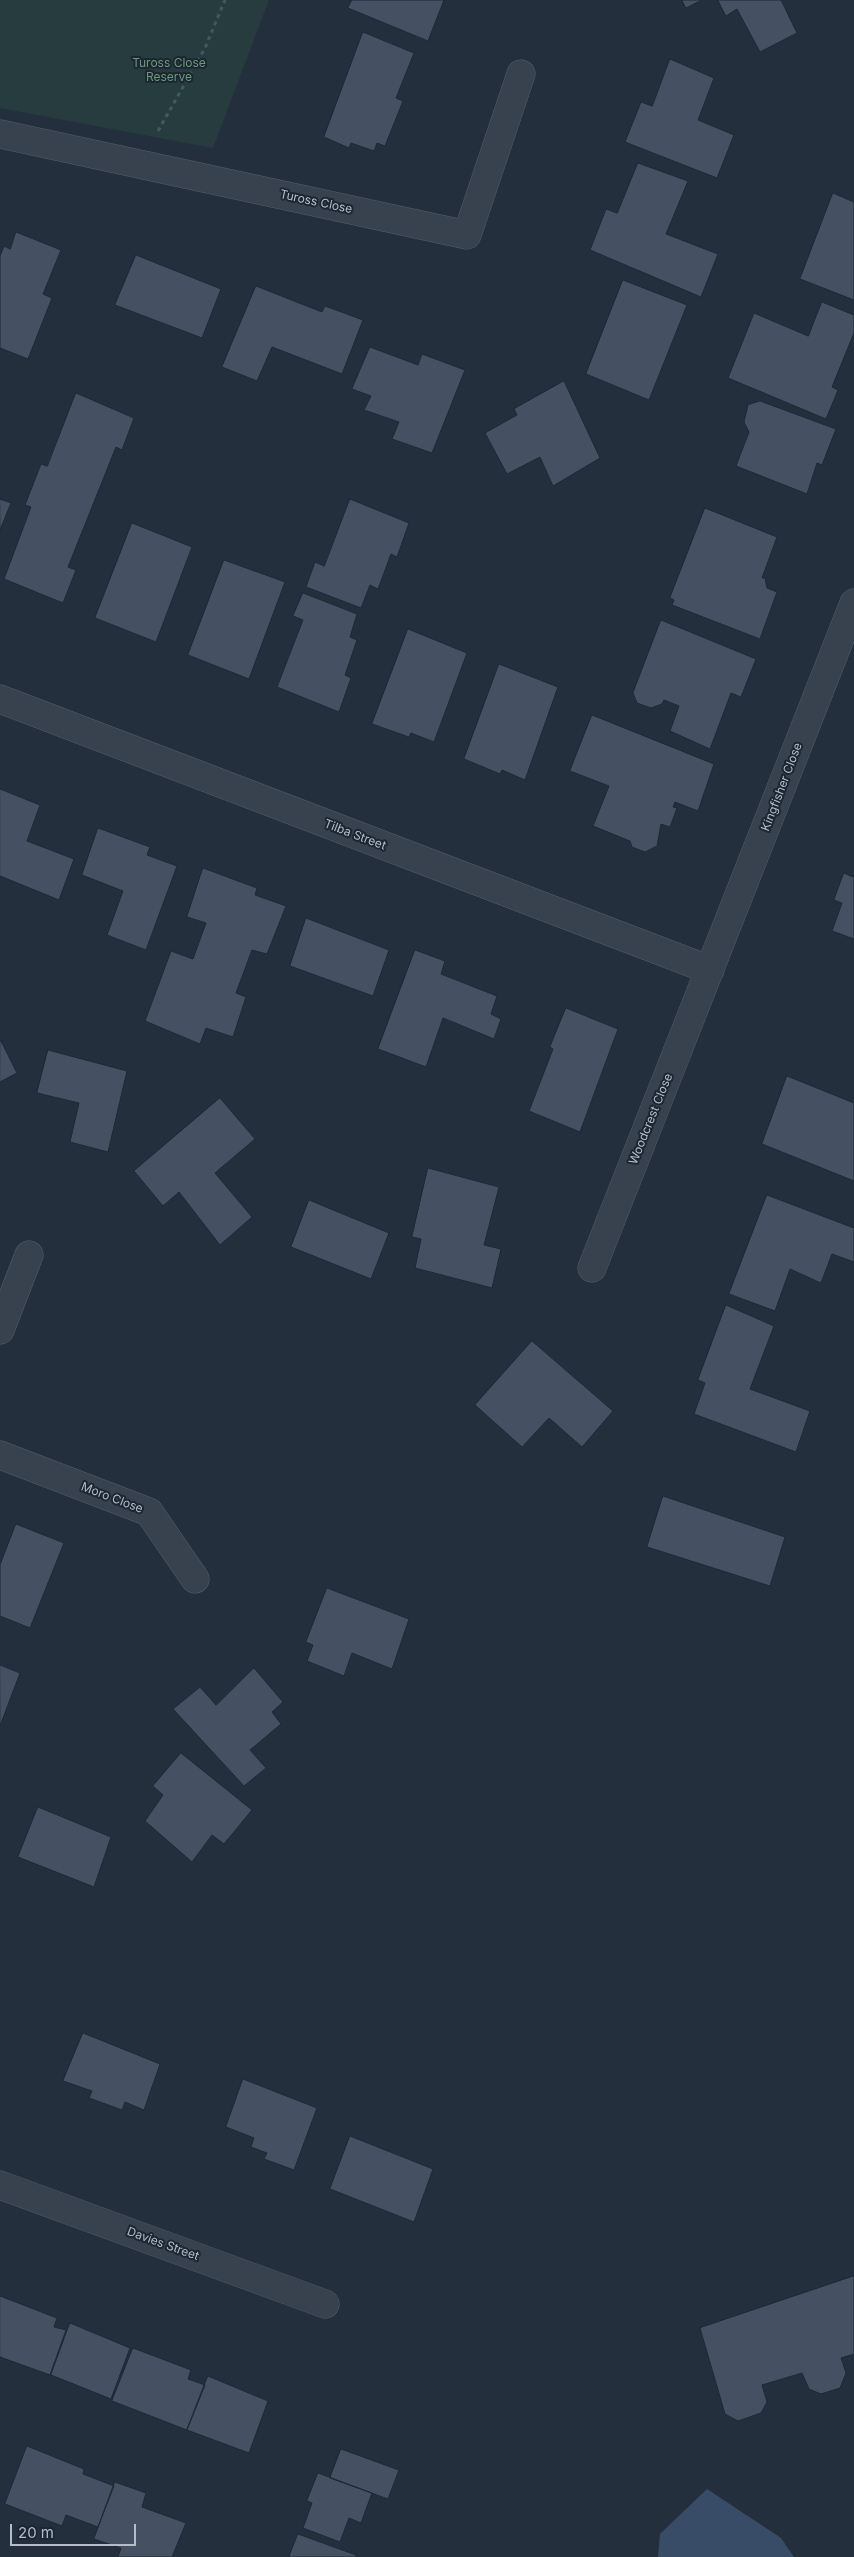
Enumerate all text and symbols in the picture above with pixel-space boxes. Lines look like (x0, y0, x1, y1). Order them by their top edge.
park label: Tuross Close Reserve (132, 56, 206, 84)
street label: Tuross Close (278, 187, 354, 217)
street label: Kingfisher Close (759, 741, 805, 833)
street label: Tilba Street (322, 817, 388, 853)
street label: Woodcrest Close (626, 1071, 676, 1167)
street label: Moro Close (79, 1480, 145, 1516)
street label: Davies Street (125, 2224, 201, 2264)
scale bar (12, 2514, 139, 2546)
text: 20 m (18, 2523, 54, 2542)

